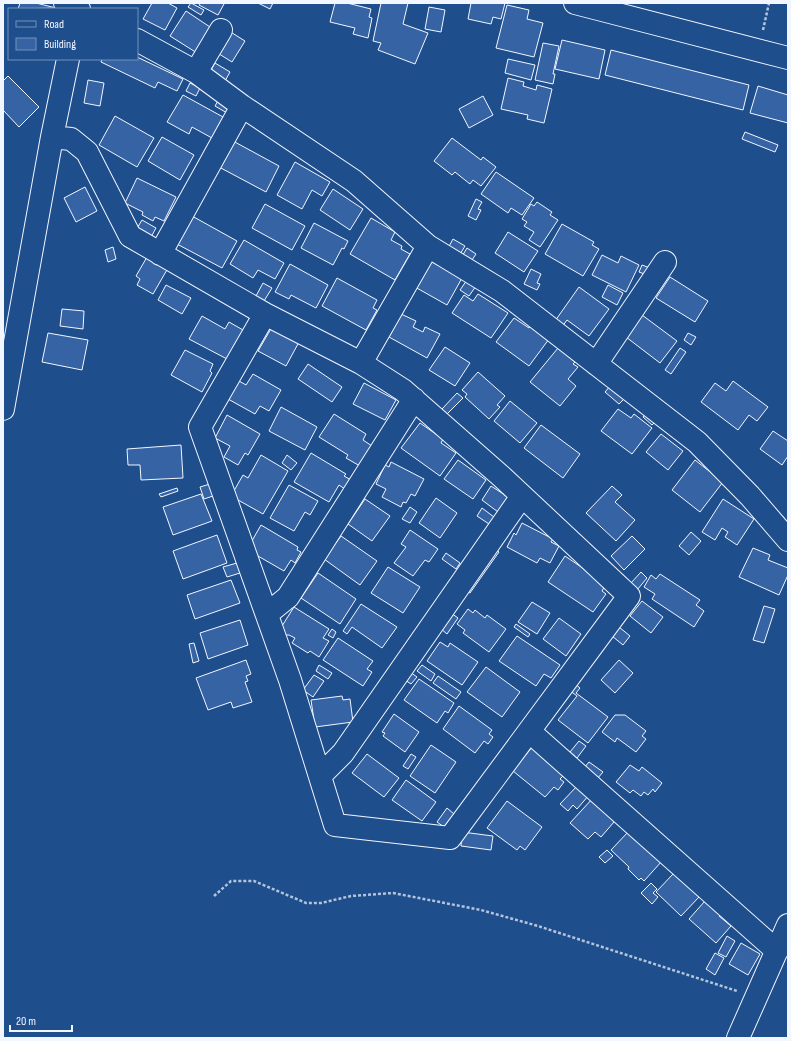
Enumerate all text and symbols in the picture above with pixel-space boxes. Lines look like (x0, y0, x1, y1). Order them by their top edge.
legend (8, 8, 138, 60)
text: Road (44, 17, 64, 32)
text: Building (44, 37, 76, 52)
scale bar (10, 1007, 72, 1033)
text: 20 m (16, 1014, 36, 1029)

